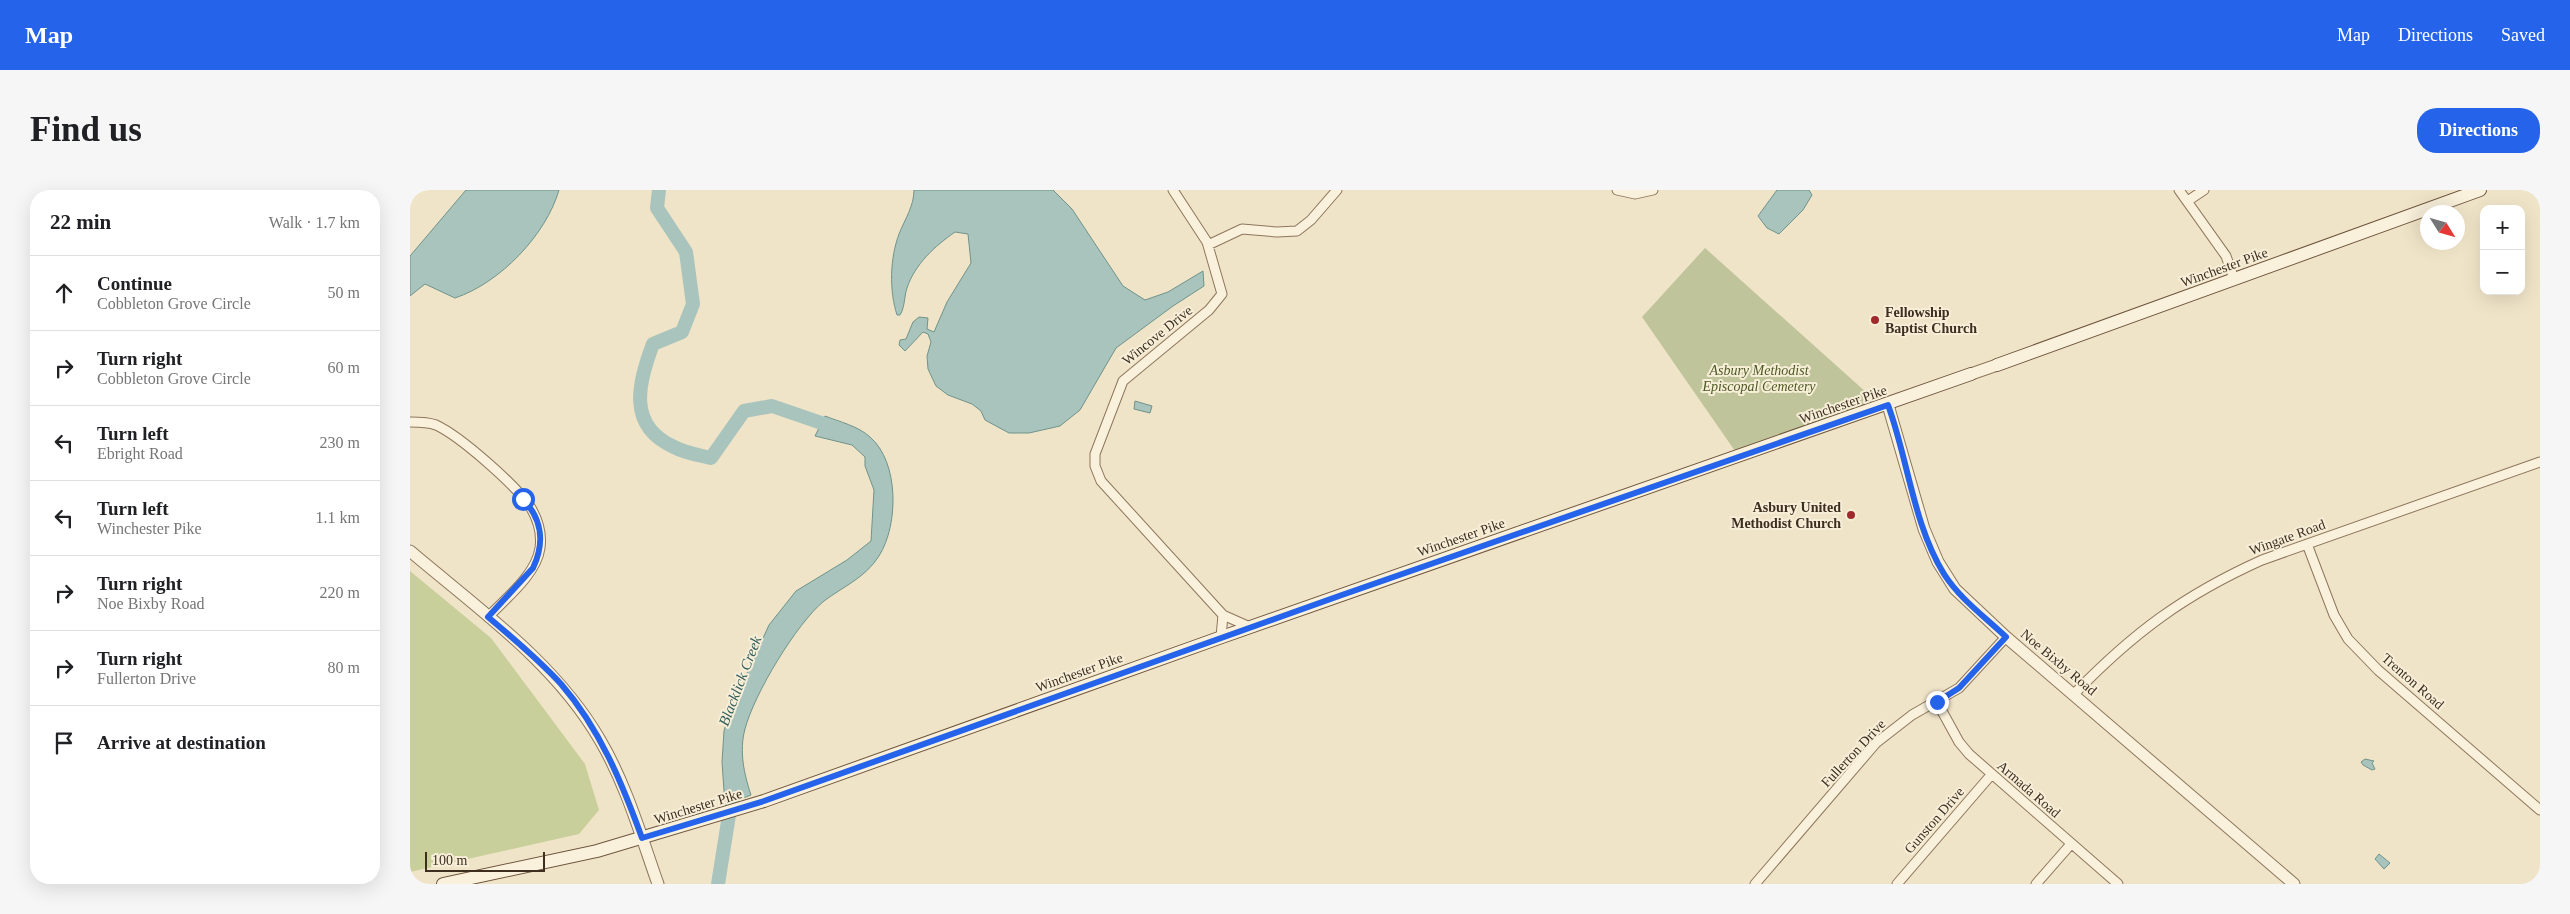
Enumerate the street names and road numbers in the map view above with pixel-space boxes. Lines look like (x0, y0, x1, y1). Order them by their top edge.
street label: Winchester Pike (2179, 245, 2270, 290)
street label: Wincove Drive (1119, 303, 1195, 368)
street label: Winchester Pike (1797, 382, 1889, 426)
street label: Winchester Pike (1415, 515, 1507, 559)
street label: Wingate Road (2247, 517, 2327, 558)
street label: Noe Bixby Road (2018, 626, 2100, 698)
street label: Winchester Pike (1034, 650, 1125, 695)
street label: Trenton Road (2379, 650, 2447, 712)
street label: Fullerton Drive (1818, 717, 1888, 790)
street label: Armada Road (1994, 758, 2063, 821)
street label: Gunston Drive (1902, 784, 1967, 857)
street label: Winchester Pike (652, 786, 744, 827)

